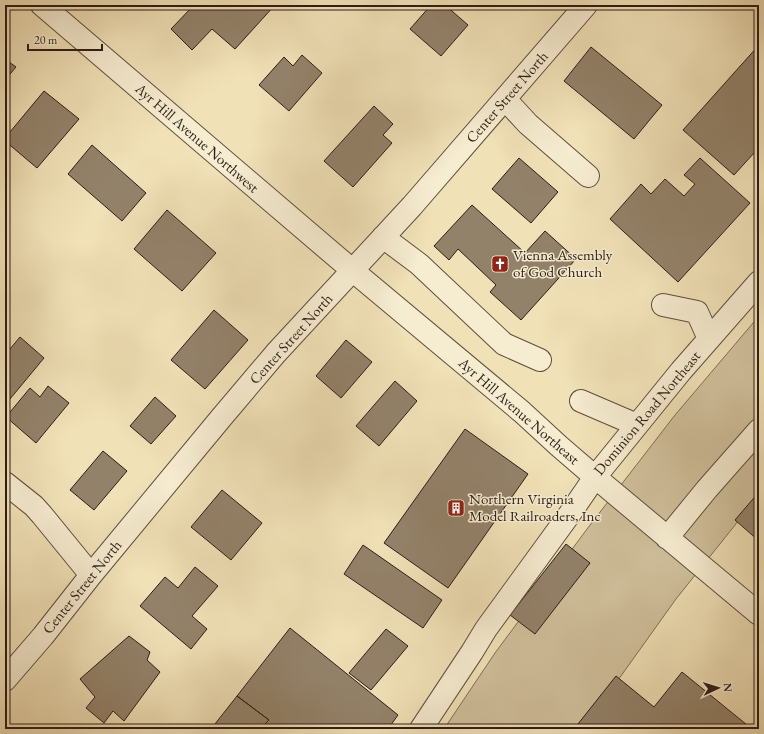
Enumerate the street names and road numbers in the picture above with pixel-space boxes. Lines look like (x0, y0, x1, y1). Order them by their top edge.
street label: Center Street North (461, 47, 552, 147)
street label: Ayr Hill Avenue Northwest (131, 78, 263, 197)
street label: Center Street North (245, 289, 337, 388)
street label: Dominion Road Northeast (589, 346, 704, 479)
street label: Ayr Hill Avenue Northeast (454, 352, 584, 469)
street label: Center Street North (38, 536, 126, 638)

